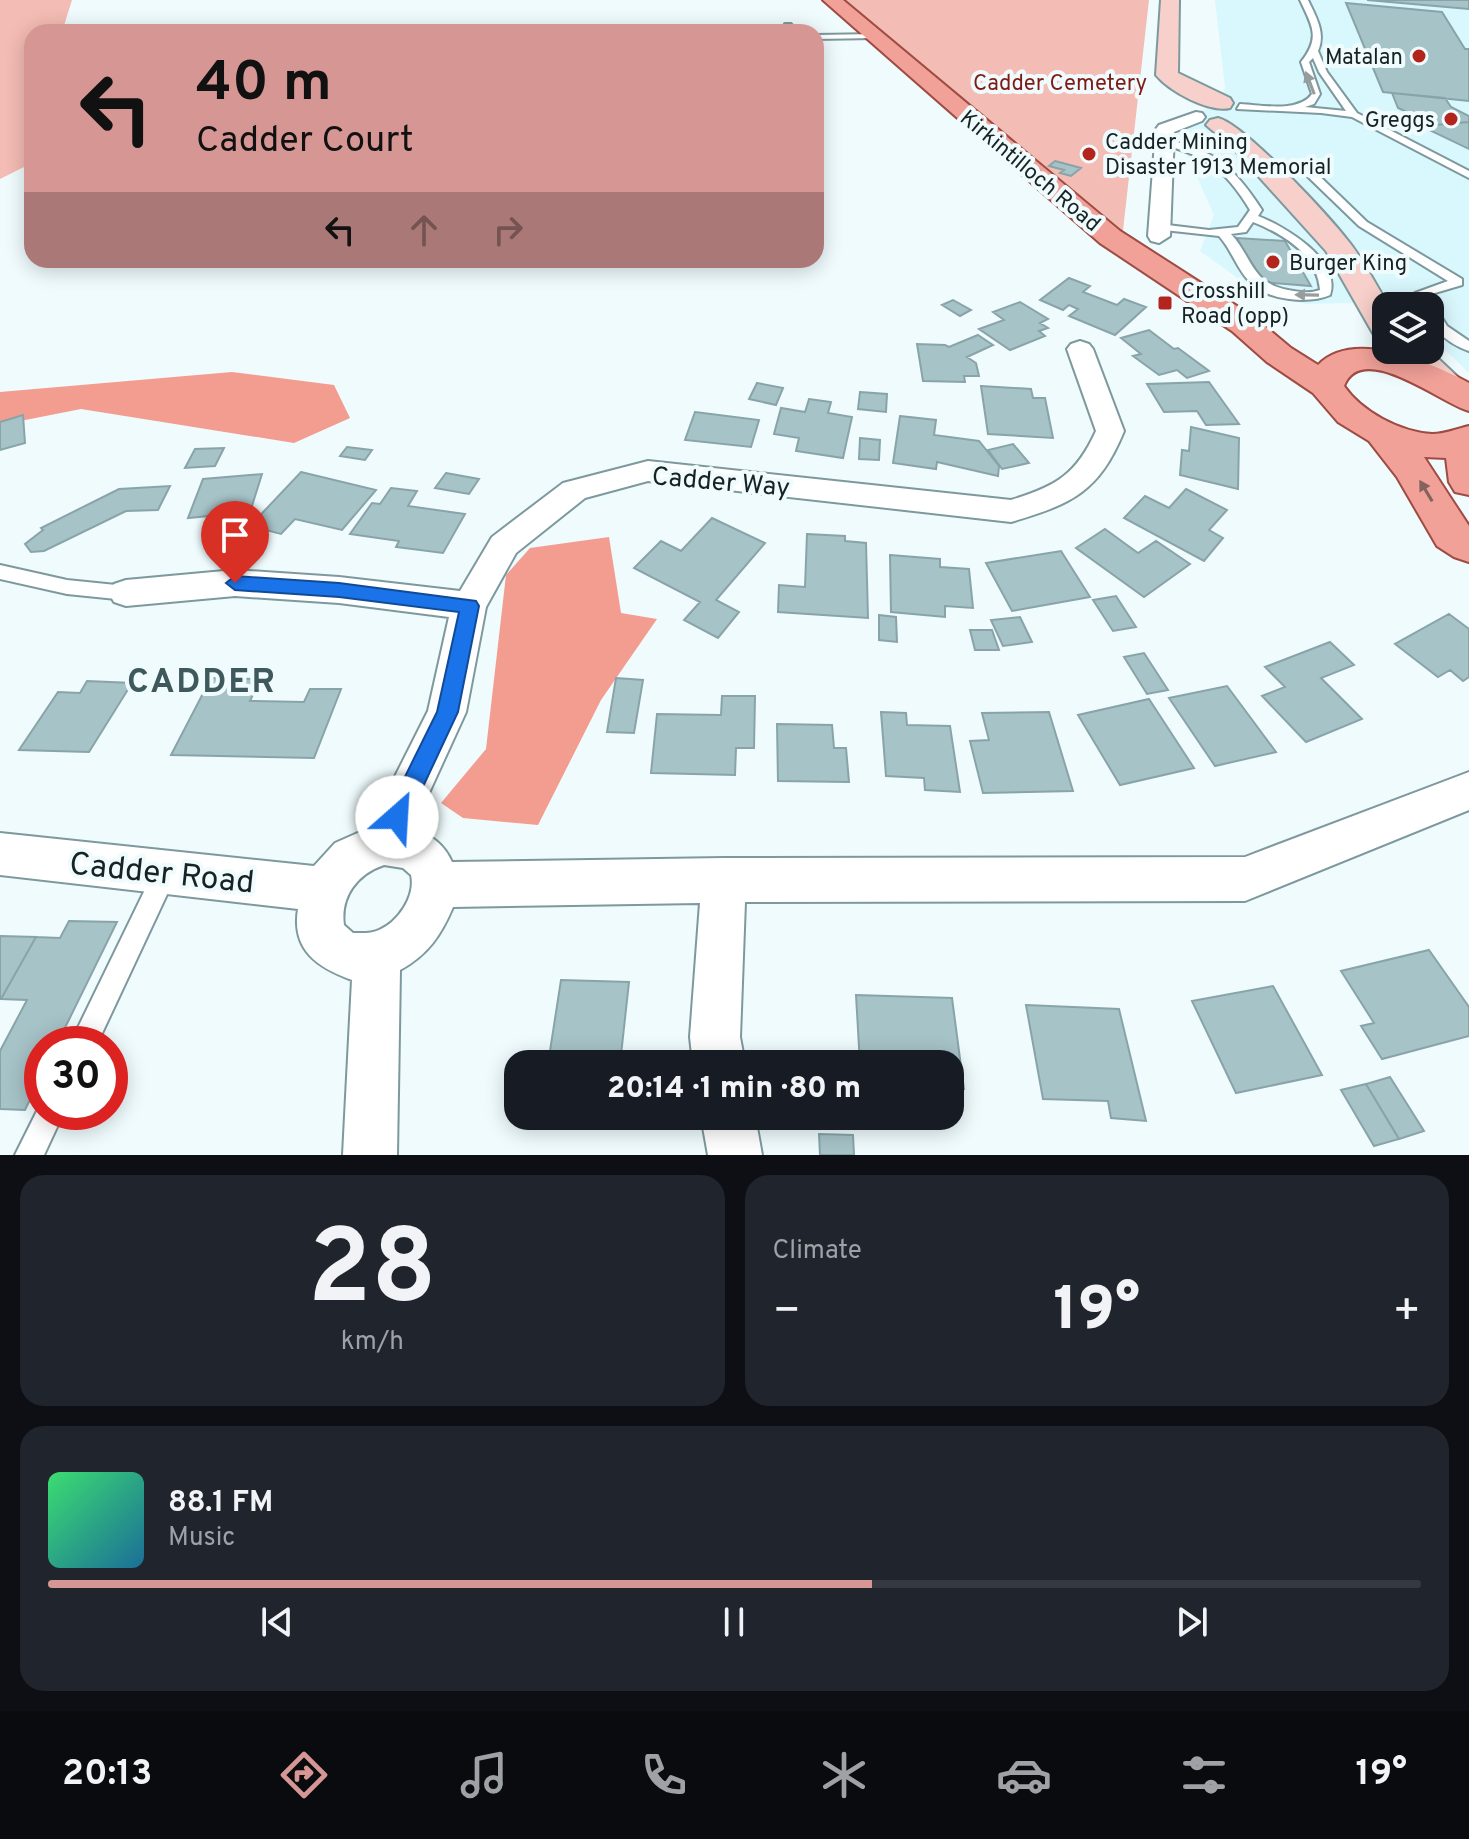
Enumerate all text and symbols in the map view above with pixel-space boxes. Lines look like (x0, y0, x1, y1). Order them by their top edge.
place label: Matalan (1325, 45, 1403, 72)
marker: Matalan (1410, 47, 1428, 65)
text: 40 m (196, 50, 332, 120)
icon: left (64, 56, 168, 160)
one-way arrow (1303, 70, 1316, 94)
park label: Cadder Cemetery (973, 71, 1147, 98)
street label: Kirkintilloch Road (954, 105, 1105, 239)
place label: Greggs (1365, 108, 1435, 135)
marker: Greggs (1442, 110, 1460, 128)
text: Cadder Court (196, 119, 414, 165)
place label: Cadder Mining Disaster 1913 Memorial (1105, 130, 1332, 182)
marker: Cadder Mining Disaster 1913 Memorial (1080, 145, 1098, 163)
icon: left (318, 208, 362, 252)
icon: ahead (402, 208, 446, 252)
icon: right (486, 208, 530, 252)
place label: Burger King (1289, 251, 1407, 278)
marker: Burger King (1264, 253, 1282, 271)
place label: Crosshill Road (opp) (1181, 279, 1289, 331)
one-way arrow (1294, 288, 1320, 301)
map controls (1372, 292, 1444, 364)
button: layers (1372, 292, 1444, 364)
marker: Crosshill Road (opp) (1156, 294, 1174, 312)
street label: Cadder Way (650, 461, 791, 506)
one-way arrow (1419, 480, 1433, 502)
pin (201, 501, 269, 583)
icon: arrive (213, 513, 257, 557)
district label: CADDER (127, 662, 277, 705)
position arrow (355, 775, 439, 859)
street label: Cadder Road (67, 845, 256, 905)
speed limit sign: 30 (24, 1026, 128, 1130)
text: 20:14 · 1 min · 80 m (607, 1071, 861, 1108)
text: 28 (308, 1208, 437, 1340)
text: Climate (773, 1235, 862, 1268)
text: 19° (1053, 1275, 1140, 1351)
text: − (773, 1285, 801, 1341)
text: + (1393, 1285, 1421, 1341)
text: km/h (341, 1326, 404, 1359)
text: 88.1 FM (168, 1485, 273, 1522)
text: Music (168, 1522, 235, 1555)
icon: previous (255, 1600, 299, 1644)
icon: pause (712, 1600, 756, 1644)
icon: next (1170, 1600, 1214, 1644)
icon: directions (276, 1747, 332, 1803)
icon: music (456, 1747, 512, 1803)
icon: phone (636, 1747, 692, 1803)
icon: climate (816, 1747, 872, 1803)
icon: car (996, 1747, 1052, 1803)
icon: filters (1176, 1747, 1232, 1803)
text: 20:13 (62, 1752, 152, 1798)
text: 19° (1355, 1752, 1407, 1798)

